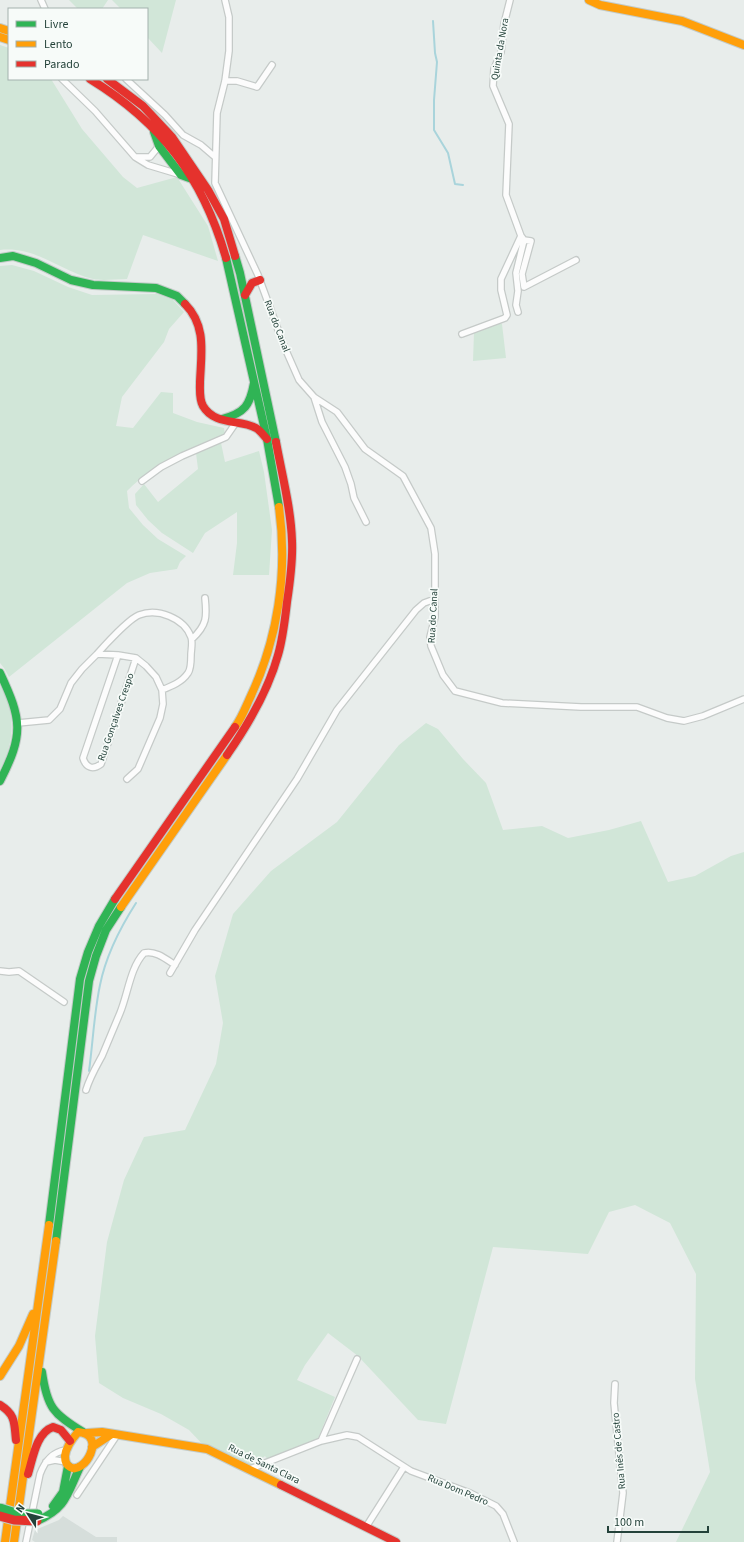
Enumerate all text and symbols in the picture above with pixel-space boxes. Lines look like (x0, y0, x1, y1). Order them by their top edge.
legend (8, 8, 148, 80)
text: Livre (44, 16, 68, 33)
street label: Quinta da Nora (488, 17, 512, 81)
text: Lento (44, 36, 73, 53)
text: Parado (44, 56, 79, 73)
street label: Rua do Canal (261, 298, 294, 355)
street label: Rua do Canal (425, 588, 441, 644)
street label: Rua Gonçalves Crespo (94, 671, 138, 763)
street label: Rua Inês de Castro (609, 1412, 629, 1490)
street label: Rua de Santa Clara (226, 1441, 302, 1487)
street label: Rua Dom Pedro (425, 1471, 491, 1509)
north arrow (8, 1494, 48, 1534)
text: N (12, 1501, 29, 1516)
scale bar (608, 1508, 708, 1534)
text: 100 m (614, 1514, 644, 1531)

